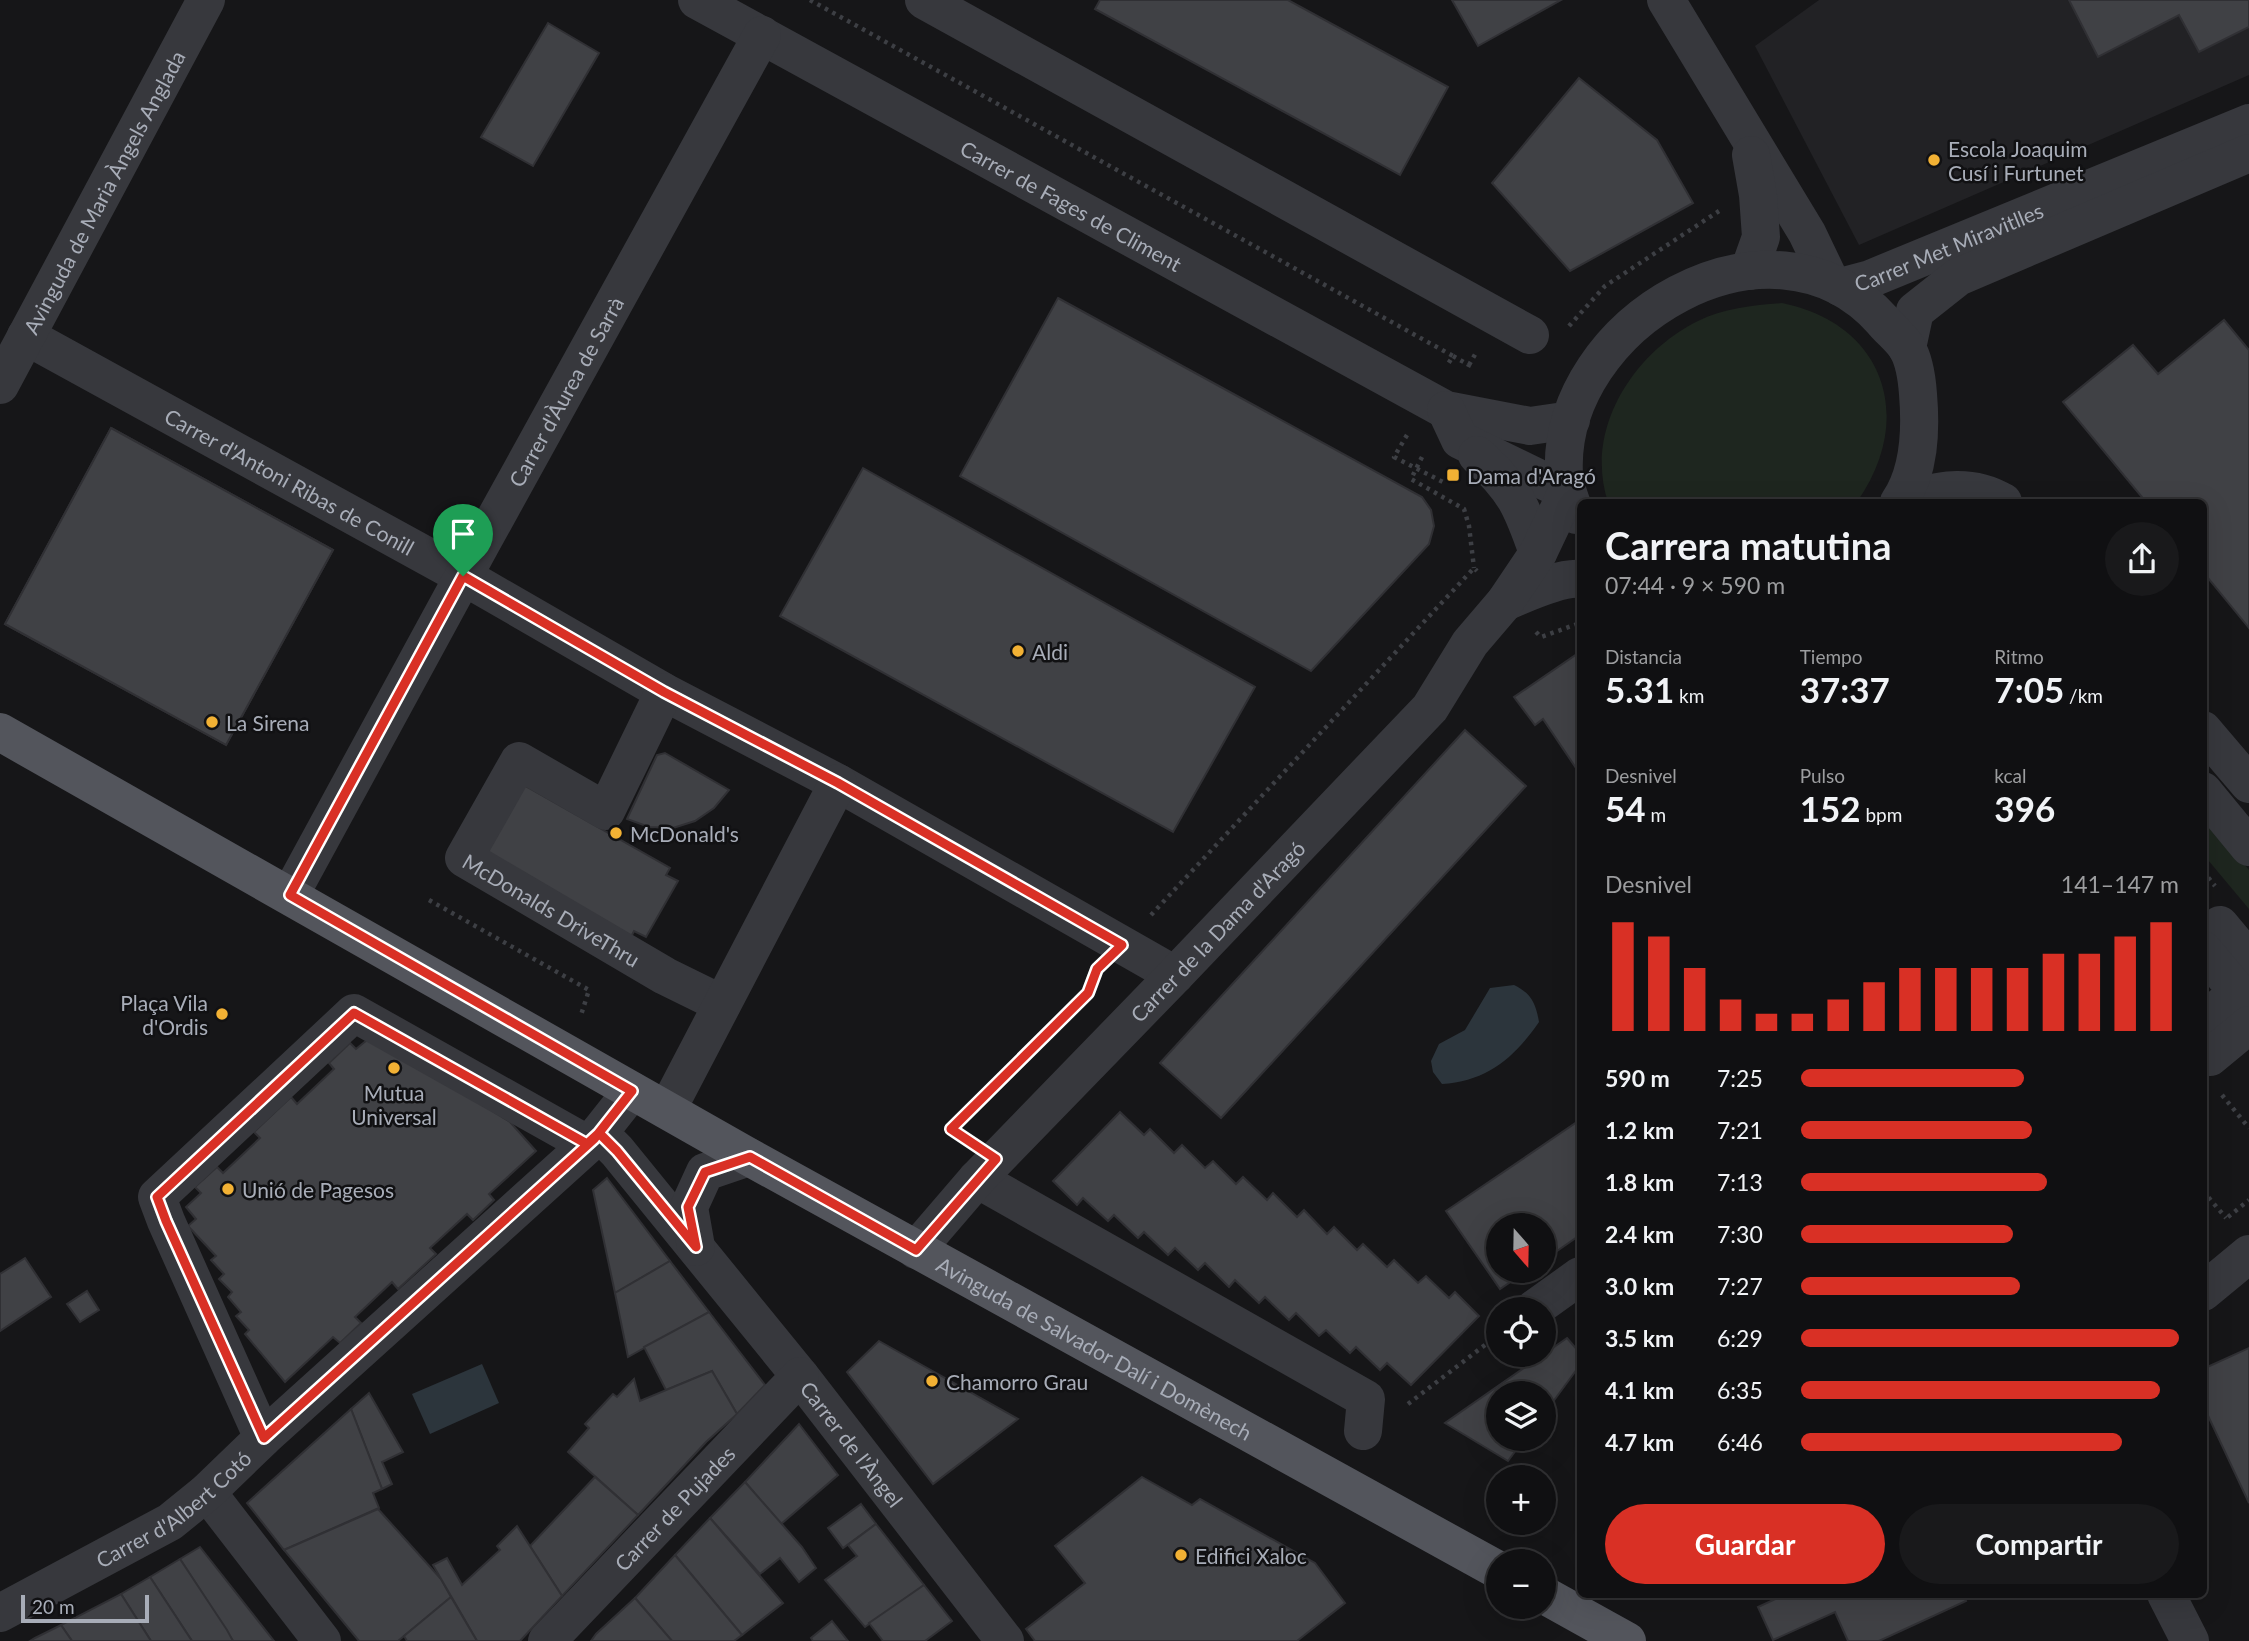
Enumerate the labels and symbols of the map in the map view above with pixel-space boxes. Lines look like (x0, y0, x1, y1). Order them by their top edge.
street label: Avinguda de Maria Àngels Anglada (17, 46, 189, 338)
street label: Carrer de Fages de Climent (957, 134, 1187, 276)
place label: Escola Joaquim Cusí i Furtunet (1948, 136, 2088, 185)
marker: Escola Joaquim Cusí i Furtunet (1926, 152, 1942, 168)
street label: Carrer Met Miravitlles (1851, 197, 2047, 295)
street label: Carrer d'Àurea de Sarrà (503, 292, 628, 491)
street label: Carrer d'Antoni Ribas de Conill (161, 402, 419, 559)
place label: Dama d'Aragó (1467, 463, 1596, 488)
marker: Dama d'Aragó (1445, 467, 1461, 483)
pin (433, 504, 493, 576)
place label: Aldi (1032, 639, 1068, 664)
marker: Aldi (1010, 643, 1026, 659)
place label: La Sirena (226, 710, 309, 735)
marker: La Sirena (204, 714, 220, 730)
place label: McDonald's (630, 821, 739, 846)
marker: McDonald's (608, 825, 624, 841)
street label: Carrer de la Dama d'Aragó (1125, 835, 1310, 1026)
street label: McDonalds DriveThru (459, 848, 645, 971)
place label: Plaça Vila d'Ordis (120, 990, 208, 1039)
marker: Plaça Vila d'Ordis (214, 1006, 230, 1022)
marker: Mutua Universal (386, 1060, 402, 1076)
place label: Mutua Universal (351, 1080, 437, 1129)
place label: Unió de Pagesos (242, 1177, 394, 1202)
marker: Unió de Pagesos (220, 1181, 236, 1197)
north arrow (1486, 1213, 1556, 1283)
street label: Avinguda de Salvador Dalí i Domènech (933, 1251, 1257, 1445)
place label: Chamorro Grau (946, 1369, 1088, 1394)
marker: Chamorro Grau (924, 1373, 940, 1389)
street label: Carrer de l'Àngel (796, 1376, 909, 1511)
street label: Carrer de Pujades (609, 1440, 739, 1575)
street label: Carrer d'Albert Cotó (91, 1445, 256, 1572)
place label: Edifici Xaloc (1195, 1543, 1307, 1568)
marker: Edifici Xaloc (1173, 1547, 1189, 1563)
scale bar (21, 1592, 149, 1624)

